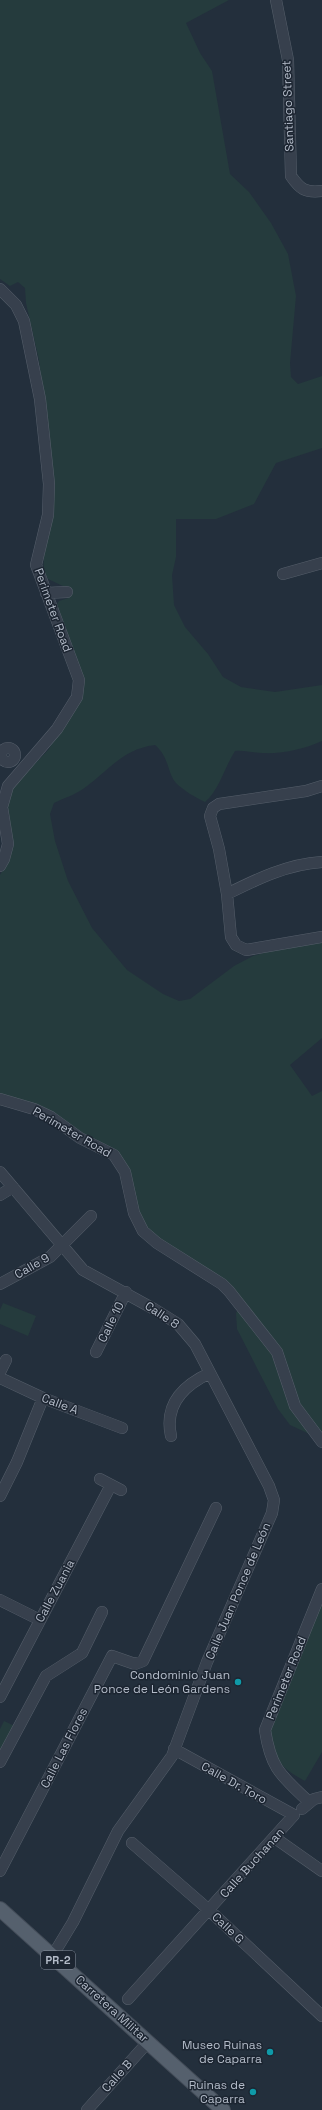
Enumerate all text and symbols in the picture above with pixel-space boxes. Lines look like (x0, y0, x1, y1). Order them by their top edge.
street label: Santiago Street (278, 60, 298, 152)
street label: Perimeter Road (30, 566, 76, 654)
street label: Perimeter Road (30, 1103, 114, 1161)
street label: Calle 9 (12, 1250, 52, 1282)
street label: Calle 8 (142, 1298, 182, 1332)
street label: Calle 10 (94, 1299, 128, 1345)
street label: Calle A (39, 1390, 81, 1418)
street label: Calle Juan Ponce de León (202, 1520, 274, 1662)
street label: Calle Zuania (32, 1557, 78, 1625)
street label: Perimeter Road (262, 1634, 310, 1722)
place label: Condominio Juan Ponce de León Gardens (94, 1667, 230, 1697)
marker: Condominio Juan Ponce de León Gardens (233, 1677, 243, 1687)
street label: Calle Las Flores (37, 1705, 91, 1791)
street label: Calle Dr. Toro (198, 1758, 270, 1808)
street label: Calle Buchanan (216, 1825, 288, 1901)
street label: Calle G (208, 1909, 248, 1947)
road number: PR-2 (41, 1951, 75, 1969)
street label: Carretera Militar (72, 1972, 152, 2046)
place label: Museo Ruinas de Caparra (182, 2037, 262, 2067)
marker: Museo Ruinas de Caparra (265, 2047, 275, 2057)
street label: Calle B (98, 2056, 136, 2096)
place label: Ruinas de Caparra (189, 2077, 245, 2107)
marker: Ruinas de Caparra (248, 2087, 258, 2097)

